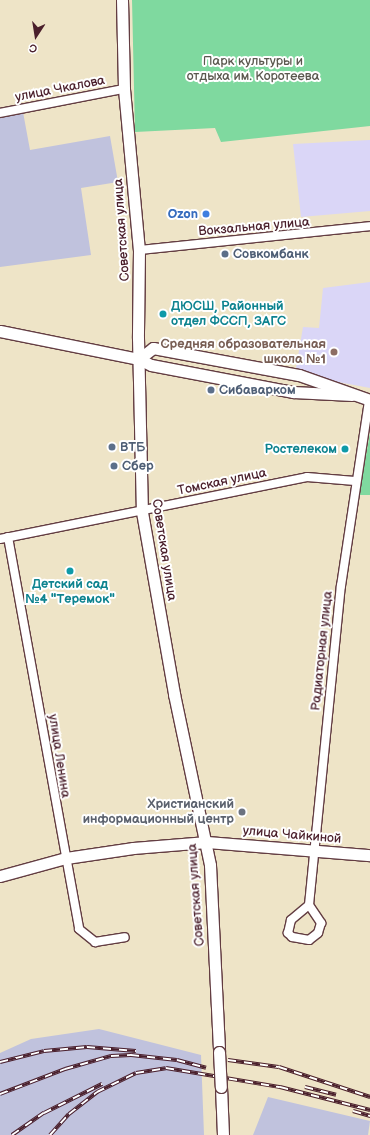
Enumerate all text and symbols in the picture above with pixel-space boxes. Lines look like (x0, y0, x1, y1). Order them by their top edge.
north arrow (16, 16, 56, 56)
text: С (28, 41, 38, 55)
park label: Парк культуры и отдыха им. Коротеева (187, 54, 319, 85)
street label: улица Чкалова (14, 73, 106, 105)
street label: Советская улица (111, 178, 133, 282)
place label: Ozon (168, 206, 198, 222)
marker: Ozon (201, 209, 211, 219)
street label: Вокзальная улица (198, 214, 310, 240)
place label: Совкомбанк (233, 246, 309, 262)
marker: Совкомбанк (220, 249, 230, 259)
place label: ДЮСШ, Районный отдел ФССП, ЗАГС (171, 299, 286, 330)
marker: ДЮСШ, Районный отдел ФССП, ЗАГС (158, 309, 168, 319)
place label: Средняя образовательная школа №1 (161, 337, 326, 368)
marker: Средняя образовательная школа №1 (329, 347, 339, 357)
place label: Сибаварком (219, 382, 296, 398)
marker: Сибаварком (206, 385, 216, 395)
place label: ВТБ (120, 439, 145, 455)
place label: Ростелеком (264, 441, 337, 457)
marker: ВТБ (107, 442, 117, 452)
marker: Ростелеком (340, 444, 350, 454)
place label: Сбер (122, 458, 154, 474)
marker: Сбер (109, 461, 119, 471)
street label: Томская улица (176, 465, 268, 499)
street label: Советская улица (148, 498, 180, 602)
marker: Детский сад №4 "Теремок" (65, 566, 75, 576)
place label: Детский сад №4 "Теремок" (25, 577, 115, 608)
street label: Радиаторная улица (308, 590, 336, 712)
street label: улица Ленина (45, 713, 73, 799)
place label: Христианский информационный центр (83, 797, 234, 828)
marker: Христианский информационный центр (237, 807, 247, 817)
street label: улица Чайкиной (242, 823, 342, 847)
street label: Советская улица (185, 843, 207, 947)

